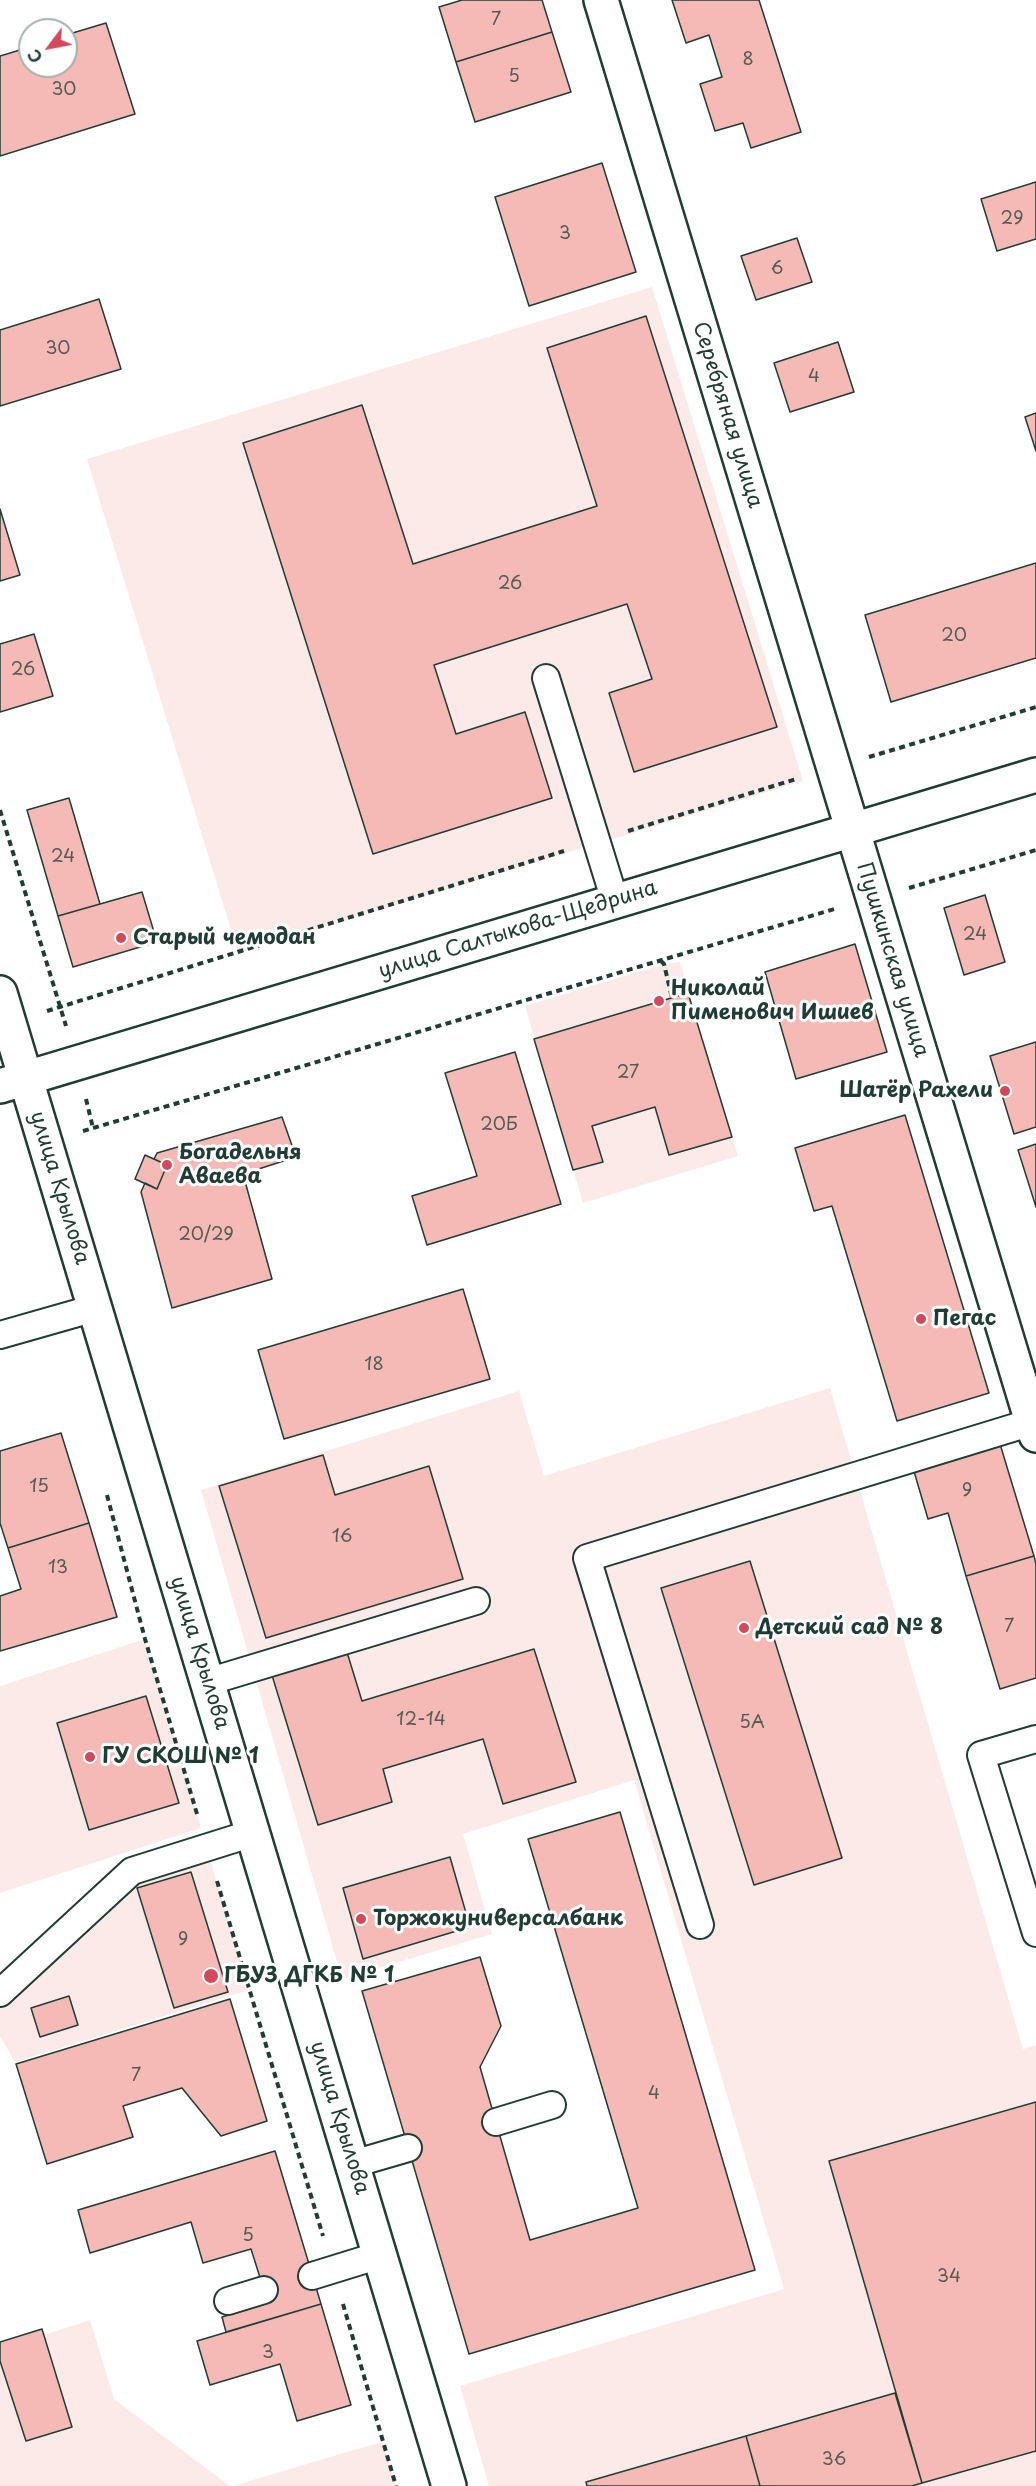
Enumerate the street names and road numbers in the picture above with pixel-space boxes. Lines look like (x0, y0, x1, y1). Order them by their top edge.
street label: Серебряная улица (687, 319, 767, 511)
street label: Пушкинская улица (850, 860, 934, 1060)
street label: улица Салтыкова-Щедрина (376, 876, 660, 984)
street label: улица Крылова (24, 1108, 94, 1268)
street label: улица Крылова (164, 1573, 234, 1733)
street label: улица Крылова (304, 2038, 374, 2198)

